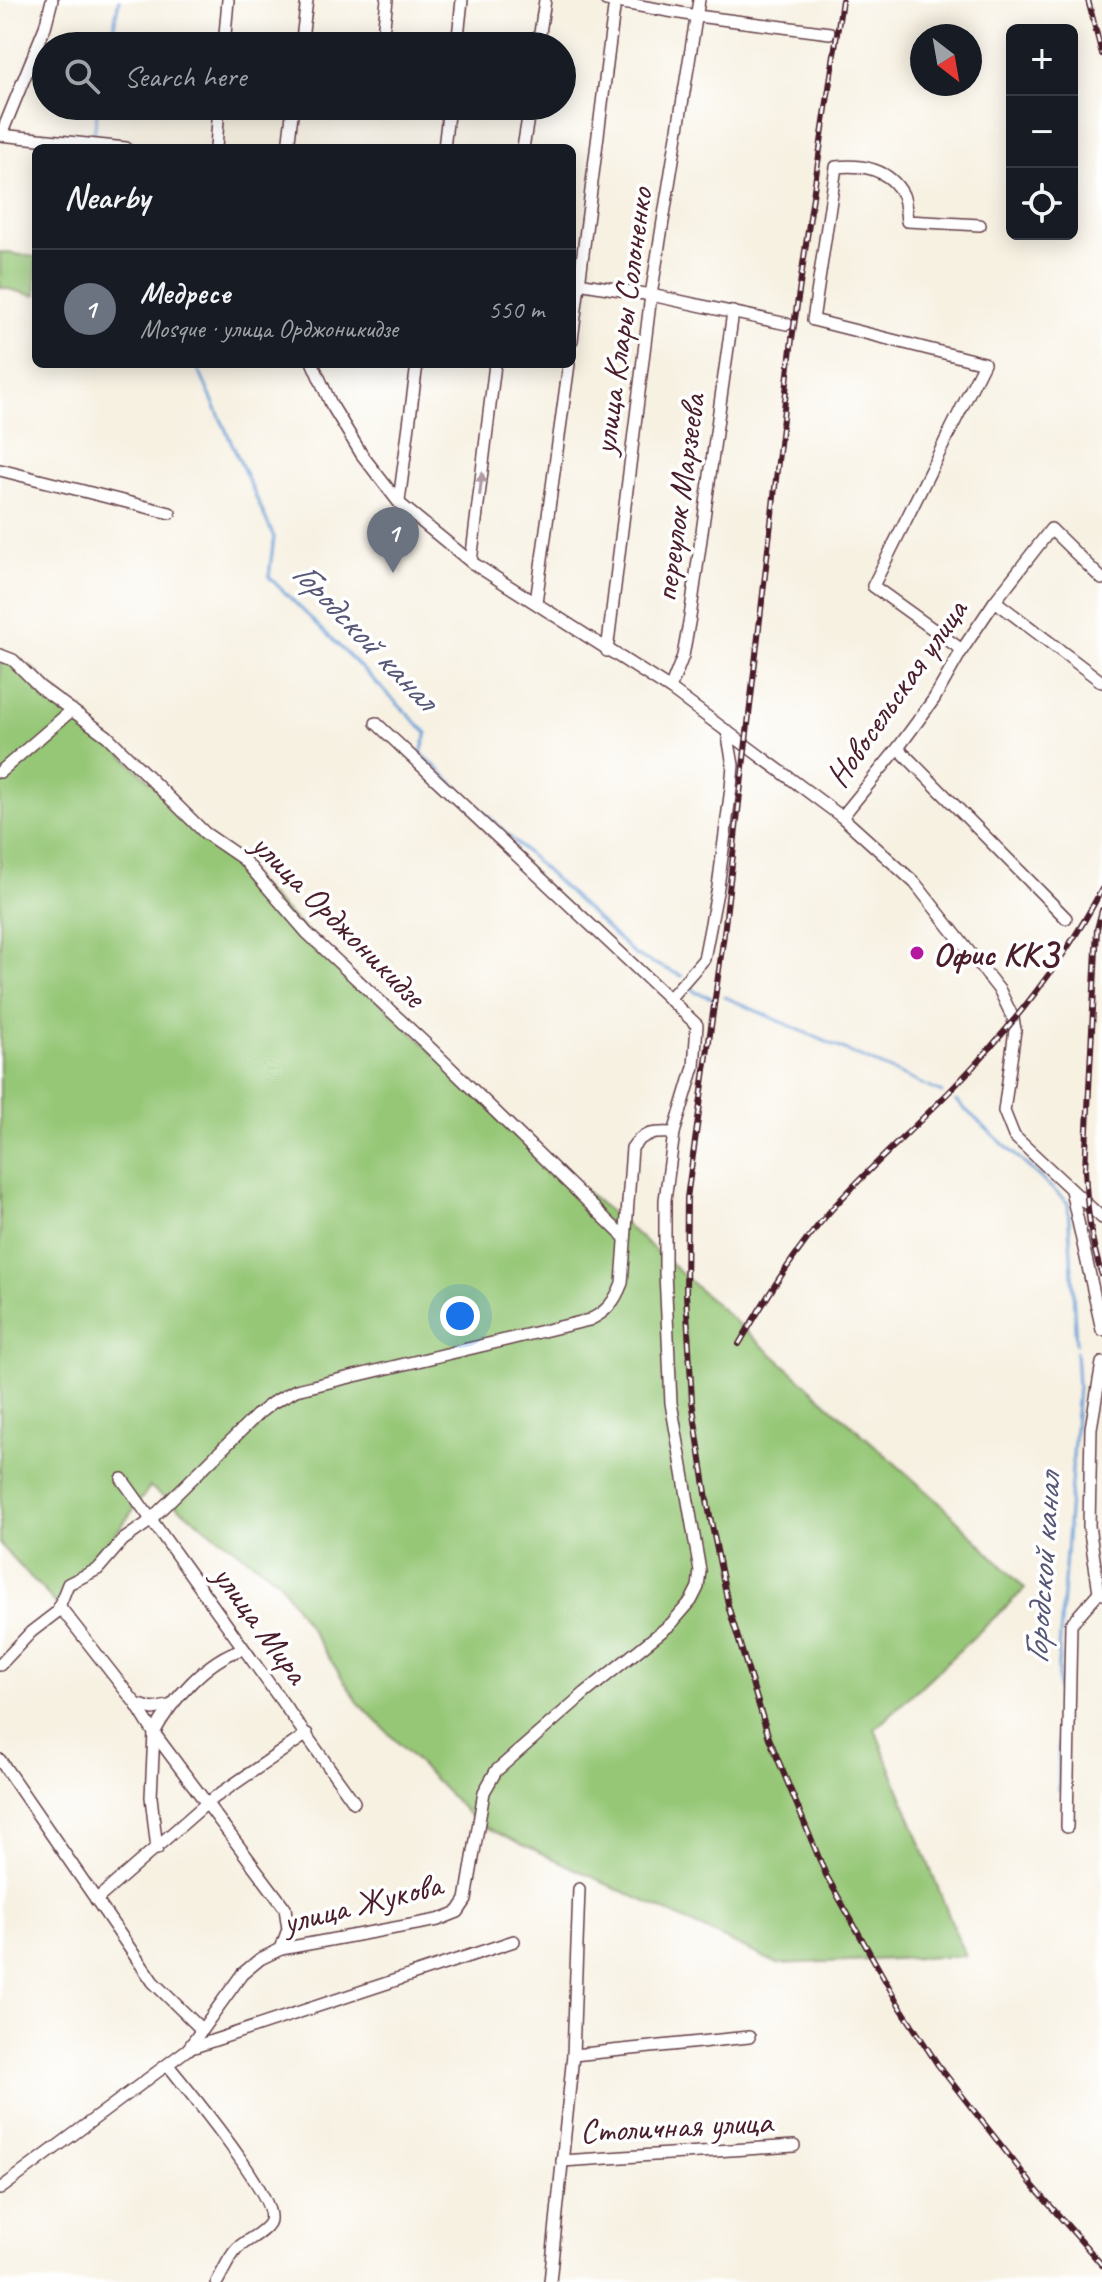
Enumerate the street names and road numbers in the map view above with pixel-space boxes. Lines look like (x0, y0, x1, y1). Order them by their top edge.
street label: улица Клары Солоненко (582, 183, 662, 459)
street label: переулок Марзеева (643, 389, 715, 604)
street label: Новосельская улица (815, 589, 978, 795)
street label: улица Орджоникидзе (241, 822, 438, 1019)
street label: улица Мира (202, 1554, 320, 1694)
street label: улица Жукова (276, 1862, 449, 1944)
street label: Столичная улица (579, 2099, 775, 2153)

